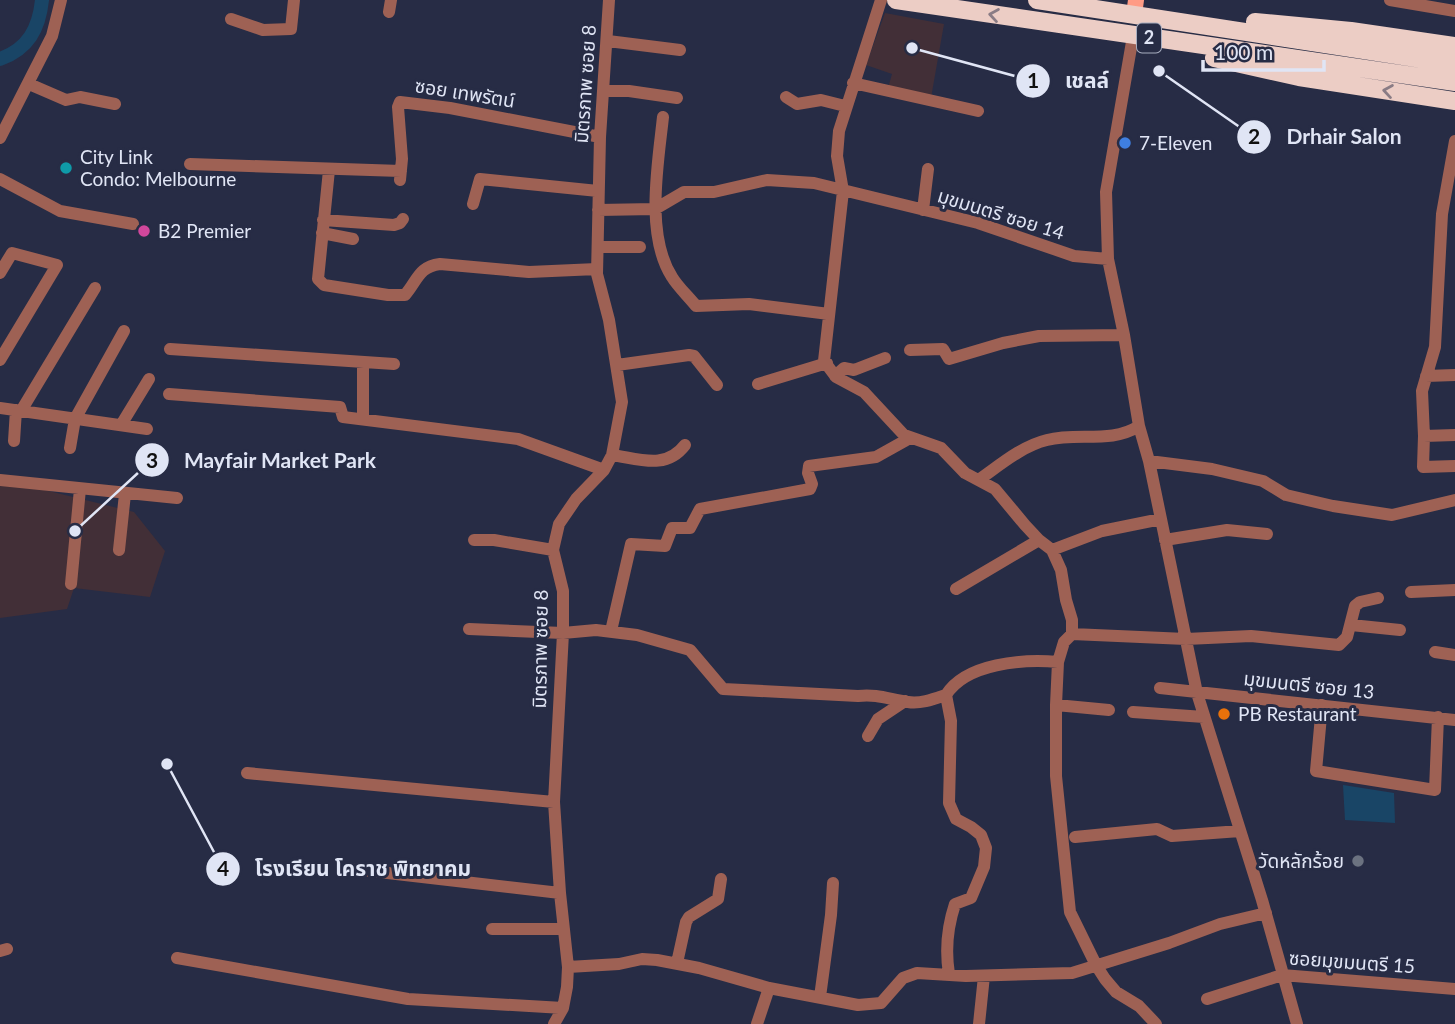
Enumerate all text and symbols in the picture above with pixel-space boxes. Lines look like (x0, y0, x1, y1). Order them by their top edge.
one-way arrow (988, 8, 1000, 23)
street label: มิตรภาพ ซอย 8 (569, 24, 600, 144)
road number: 2 (1137, 24, 1161, 52)
scale bar (1203, 28, 1324, 72)
text: 100 m (1214, 39, 1273, 64)
callout: เชลล์ (1016, 60, 1123, 102)
text: 1 (1027, 67, 1039, 92)
text: เชลล์ (1065, 67, 1109, 92)
street label: ซอย เทพรัตน์ (413, 73, 517, 112)
one-way arrow (1382, 84, 1393, 99)
callout: Drhair Salon (1237, 116, 1415, 158)
text: 2 (1248, 123, 1260, 148)
text: Drhair Salon (1286, 123, 1402, 148)
place label: 7-Eleven (1139, 131, 1212, 154)
marker: 7-Eleven (1117, 135, 1133, 151)
place label: City Link Condo: Melbourne (80, 145, 236, 190)
marker: City Link Condo: Melbourne (58, 160, 74, 176)
street label: มุขมนตรี ซอย 14 (935, 183, 1067, 245)
place label: B2 Premier (158, 219, 251, 242)
marker: B2 Premier (136, 223, 152, 239)
callout: Mayfair Market Park (134, 439, 390, 481)
text: 3 (146, 447, 158, 472)
text: Mayfair Market Park (184, 447, 377, 472)
street label: มิตรภาพ ซอย 8 (527, 589, 552, 709)
street label: มุขมนตรี ซอย 13 (1242, 666, 1376, 704)
place label: PB Restaurant (1238, 702, 1357, 725)
marker: PB Restaurant (1216, 706, 1232, 722)
callout: โรงเรียน โคราช พิทยาคม (206, 848, 485, 890)
place label: วัดหลักร้อย (1258, 849, 1344, 872)
marker: วัดหลักร้อย (1350, 853, 1366, 869)
text: 4 (217, 855, 229, 880)
text: โรงเรียน โคราช พิทยาคม (255, 855, 471, 880)
street label: ซอยมุขมนตรี 15 (1288, 946, 1416, 978)

